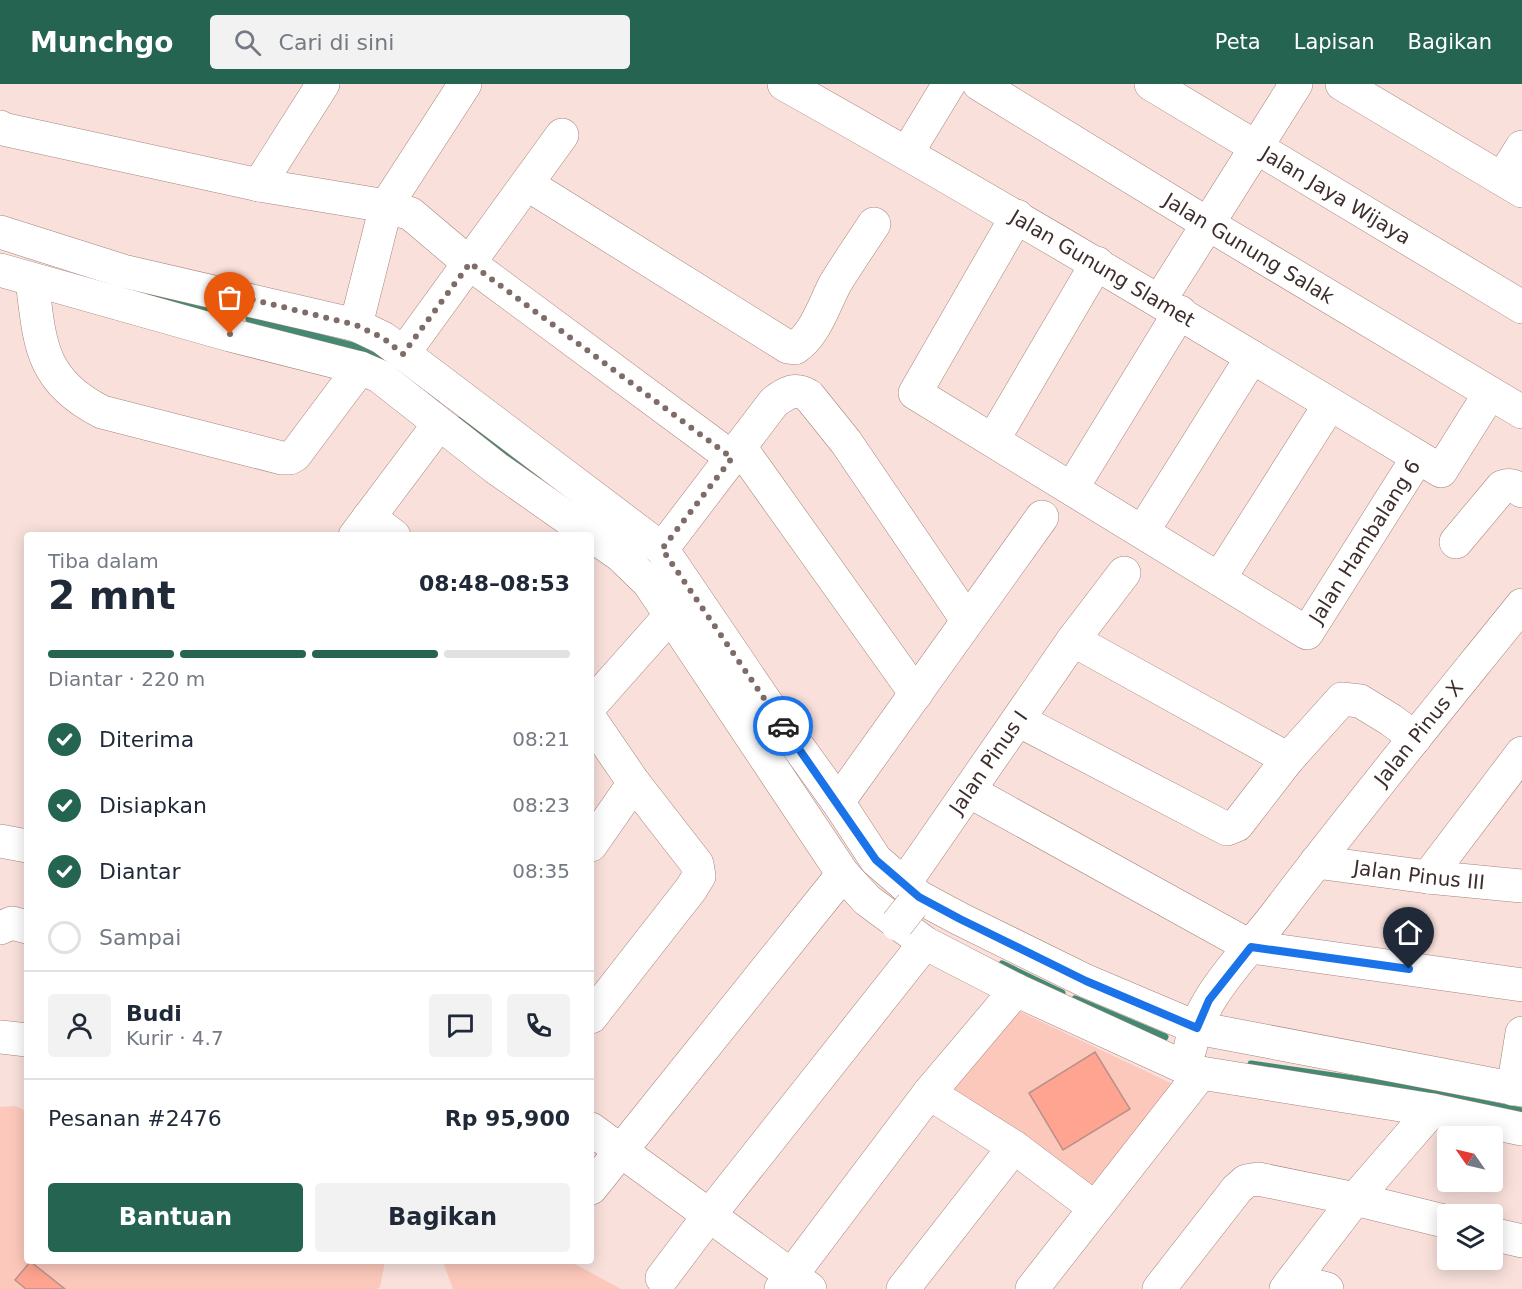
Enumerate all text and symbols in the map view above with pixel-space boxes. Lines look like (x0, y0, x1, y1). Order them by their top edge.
search box (210, 15, 630, 69)
text: Munchgo (30, 26, 174, 59)
icon: search (231, 26, 264, 59)
text: Cari di sini (279, 30, 394, 55)
text: Peta (1215, 30, 1261, 54)
text: Lapisan (1294, 30, 1375, 54)
text: Bagikan (1408, 30, 1492, 54)
street label: Jalan Jaya Wijaya (1255, 140, 1415, 249)
street label: Jalan Gunung Salak (1158, 187, 1339, 309)
street label: Jalan Gunung Slamet (1004, 203, 1199, 332)
pin (204, 272, 255, 334)
icon: bag (213, 281, 246, 314)
street label: Jalan Hambalang 6 (1303, 455, 1425, 630)
text: Tiba dalam (48, 549, 159, 573)
text: 08:48–08:53 (419, 571, 570, 596)
text: 2 mnt (48, 573, 176, 618)
text: Diantar · 220 m (48, 667, 205, 691)
street label: Jalan Pinus X (1368, 675, 1468, 792)
courier (753, 696, 813, 756)
street label: Jalan Pinus I (943, 706, 1032, 820)
icon: car (767, 710, 800, 743)
icon: check (48, 723, 81, 756)
text: Diterima (99, 727, 194, 752)
text: 08:21 (512, 727, 570, 751)
icon: check (48, 789, 81, 822)
text: Disiapkan (99, 793, 207, 818)
text: 08:23 (512, 793, 570, 817)
icon: check (48, 855, 81, 888)
street label: Jalan Pinus III (1350, 855, 1486, 894)
text: Diantar (99, 859, 181, 884)
text: 08:35 (512, 859, 570, 883)
pin (1383, 907, 1434, 969)
icon: home (1392, 916, 1425, 949)
text: Sampai (99, 925, 181, 950)
button: person (48, 994, 111, 1057)
button: chat (429, 994, 492, 1057)
button: phone (507, 994, 570, 1057)
text: Budi (126, 1001, 182, 1026)
text: Kurir · 4.7 (126, 1026, 224, 1050)
text: Pesanan #2476 (48, 1106, 222, 1131)
text: Rp 95,900 (445, 1106, 570, 1131)
north arrow (1437, 1126, 1503, 1192)
map controls (1437, 1126, 1503, 1270)
button: Bantuan (48, 1183, 303, 1252)
button: Bagikan (315, 1183, 570, 1252)
button: layers (1437, 1204, 1503, 1270)

